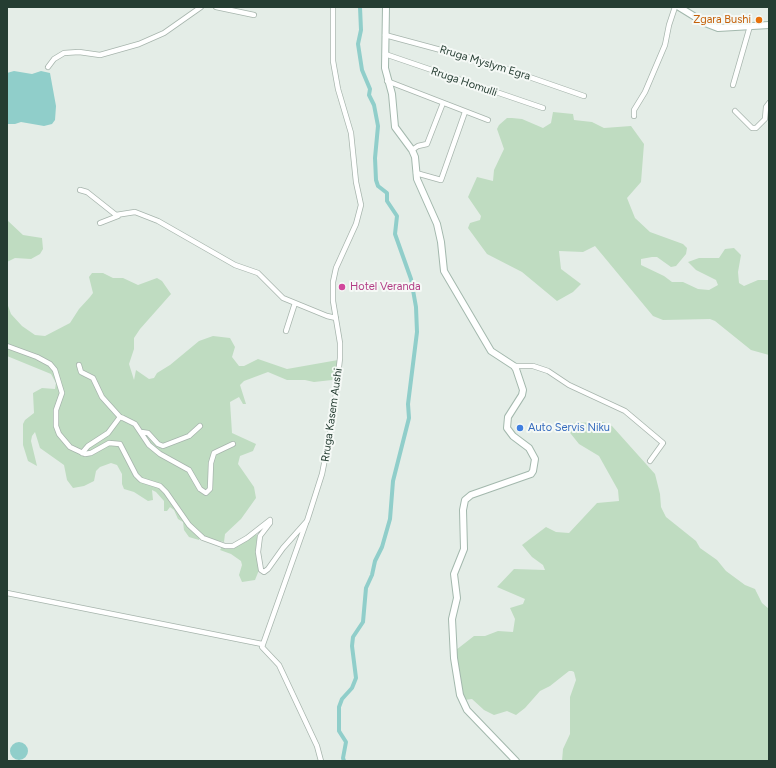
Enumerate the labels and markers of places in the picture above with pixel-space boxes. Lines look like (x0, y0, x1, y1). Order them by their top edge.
place label: Zgara Bushi (693, 13, 751, 27)
marker: Zgara Bushi (754, 15, 764, 25)
place label: Hotel Veranda (350, 280, 421, 294)
marker: Hotel Veranda (337, 282, 347, 292)
place label: Auto Servis Niku (528, 421, 610, 435)
marker: Auto Servis Niku (515, 423, 525, 433)

